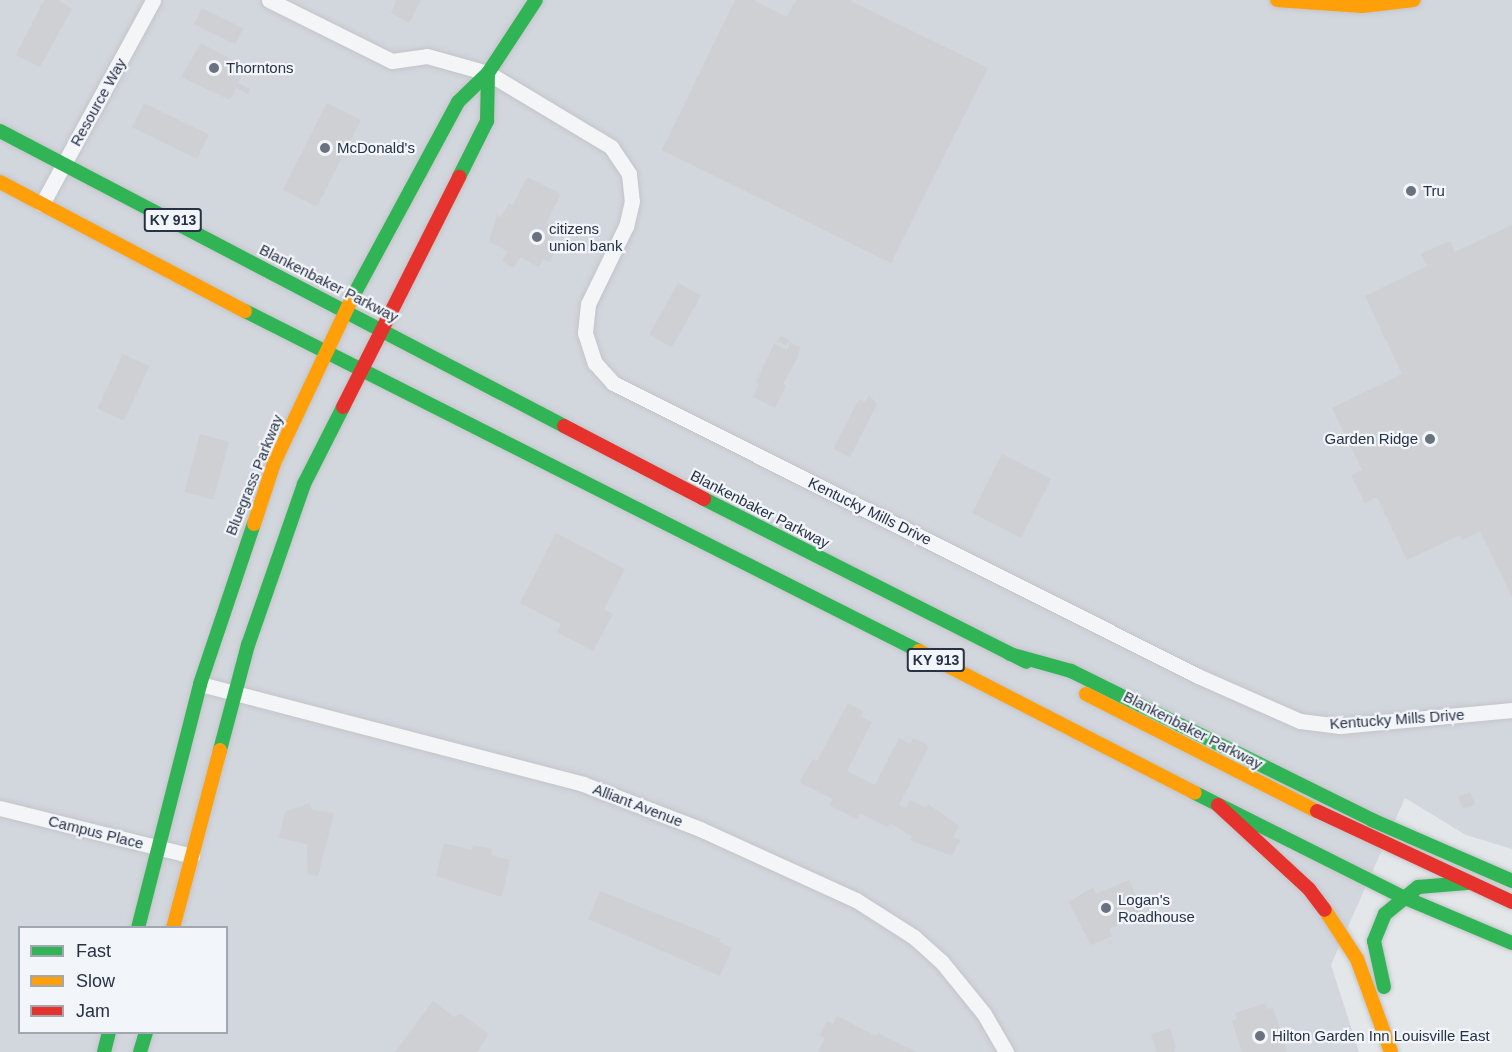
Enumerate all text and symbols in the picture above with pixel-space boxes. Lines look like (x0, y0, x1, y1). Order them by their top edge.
street label: Resource Way (66, 55, 130, 149)
place label: Thorntons (226, 59, 294, 77)
marker: Thorntons (207, 61, 221, 75)
place label: McDonald's (337, 139, 415, 157)
marker: McDonald's (318, 141, 332, 155)
place label: Tru (1423, 182, 1445, 200)
marker: Tru (1404, 184, 1418, 198)
road number: KY 913 (143, 209, 203, 231)
place label: citizens union bank (549, 219, 622, 254)
marker: citizens union bank (530, 230, 544, 244)
street label: Blankenbaker Parkway (257, 240, 401, 326)
street label: Bluegrass Parkway (222, 412, 286, 538)
place label: Garden Ridge (1325, 430, 1418, 448)
marker: Garden Ridge (1423, 432, 1437, 446)
street label: Blankenbaker Parkway (688, 466, 832, 552)
street label: Kentucky Mills Drive (805, 473, 935, 549)
road number: KY 913 (906, 649, 966, 671)
street label: Blankenbaker Parkway (1121, 687, 1265, 773)
street label: Kentucky Mills Drive (1329, 705, 1465, 733)
street label: Alliant Avenue (590, 779, 686, 831)
street label: Campus Place (46, 811, 146, 853)
place label: Logan's Roadhouse (1118, 890, 1195, 925)
marker: Logan's Roadhouse (1099, 901, 1113, 915)
legend (18, 926, 228, 1034)
text: Fast (76, 941, 111, 961)
text: Slow (76, 971, 115, 991)
text: Jam (76, 1001, 110, 1021)
place label: Hilton Garden Inn Louisville East (1272, 1027, 1490, 1045)
marker: Hilton Garden Inn Louisville East (1253, 1029, 1267, 1043)

